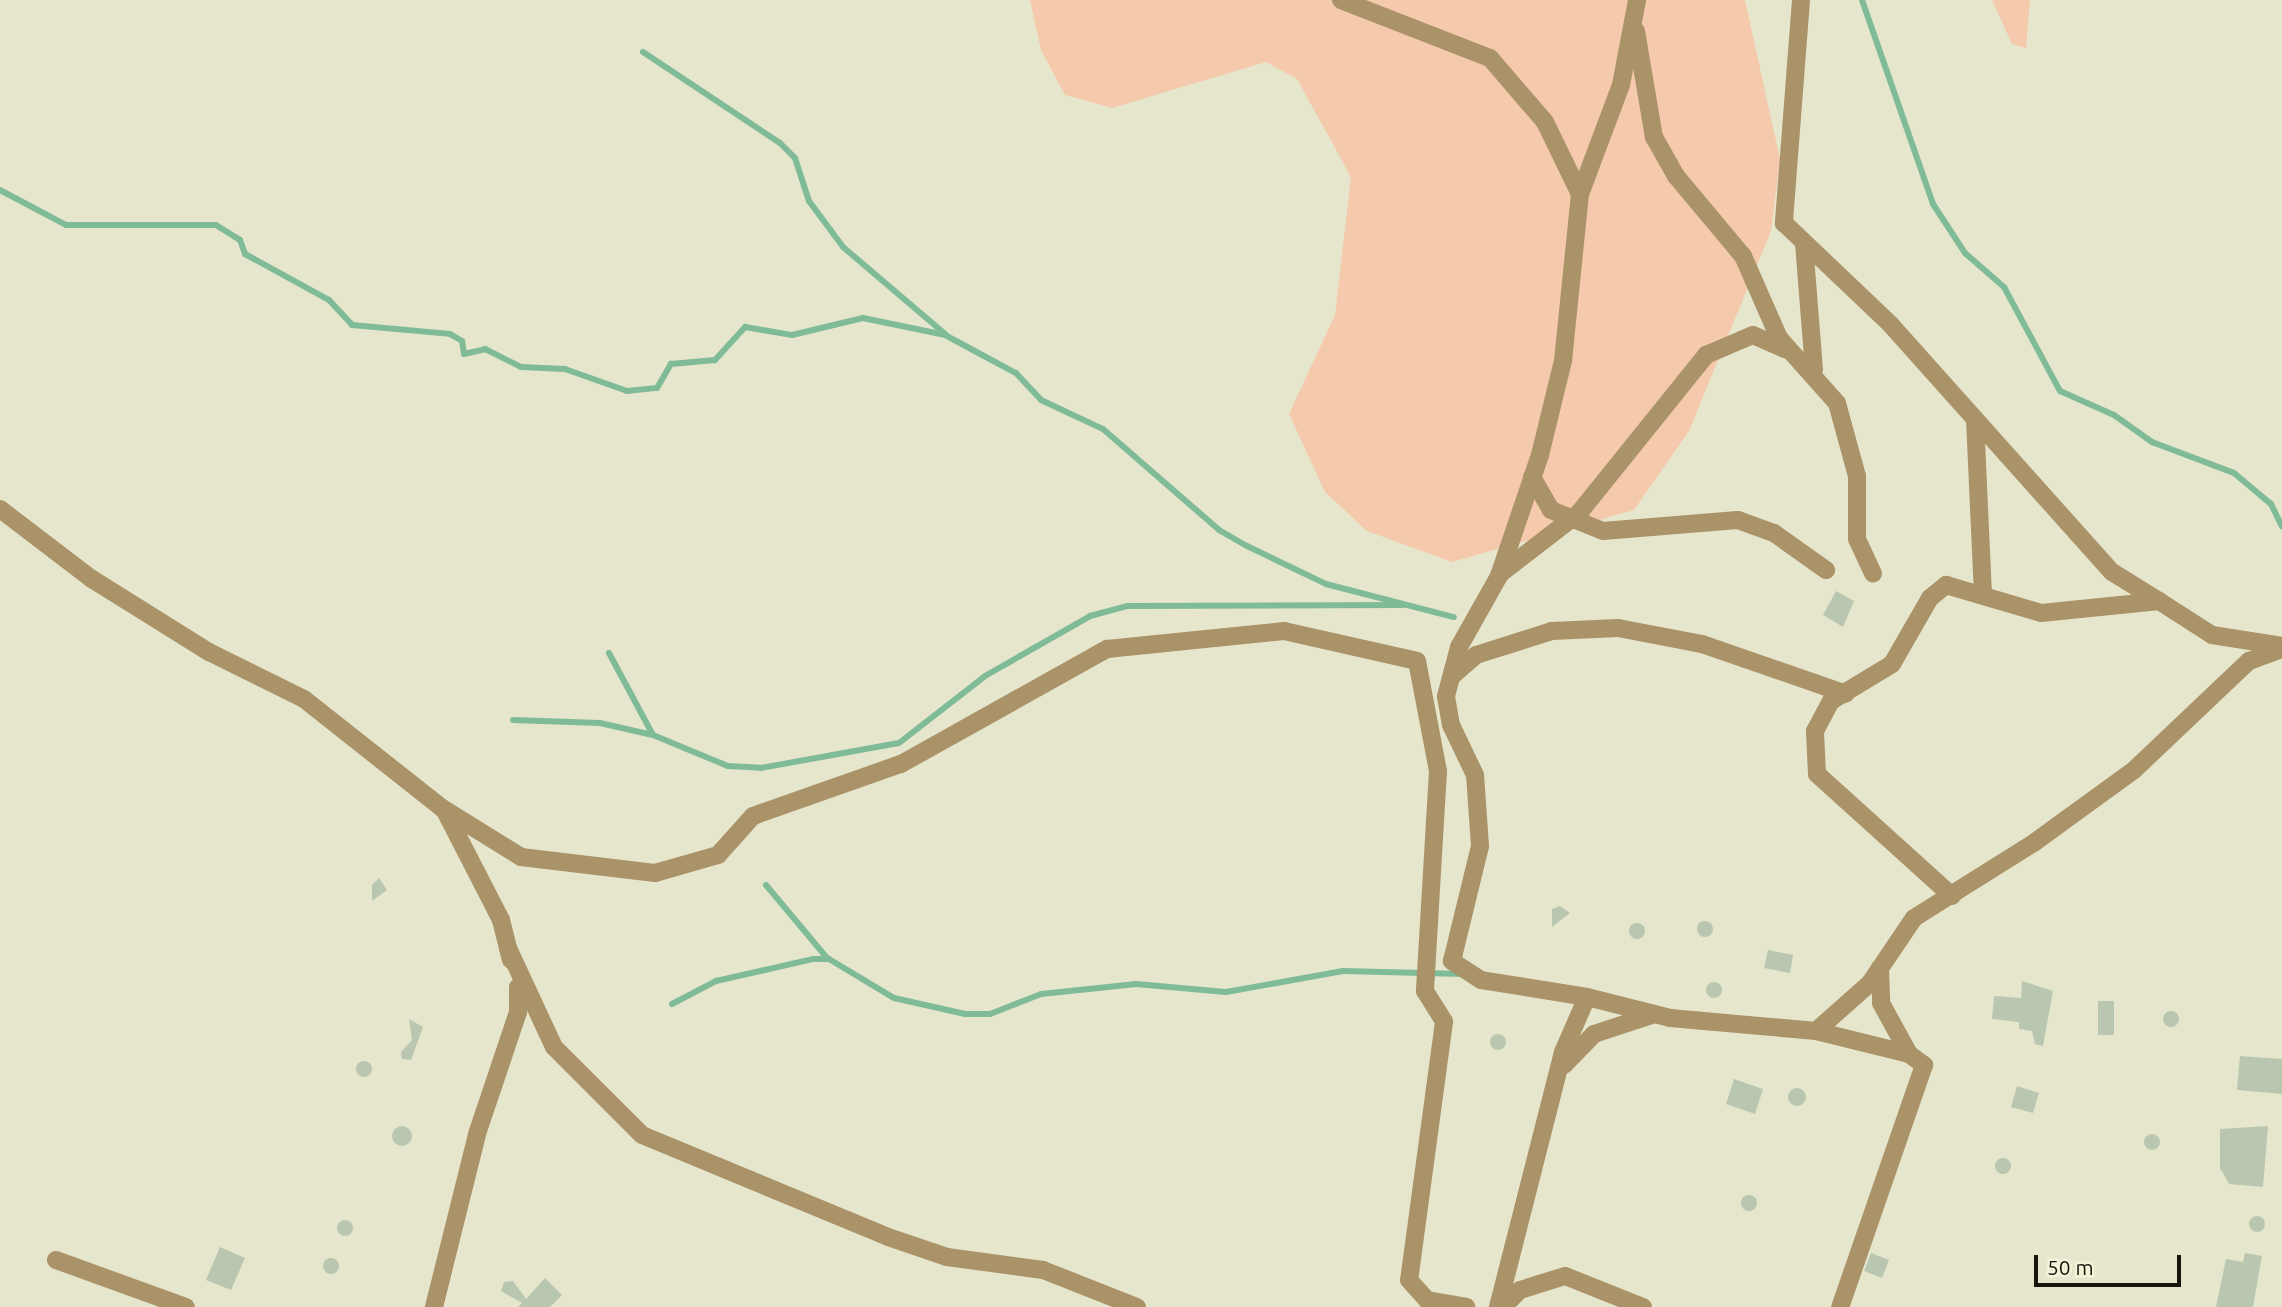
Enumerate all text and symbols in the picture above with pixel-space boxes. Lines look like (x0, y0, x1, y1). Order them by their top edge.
scale bar (2037, 1240, 2184, 1284)
text: 50 m (2047, 1255, 2094, 1279)

